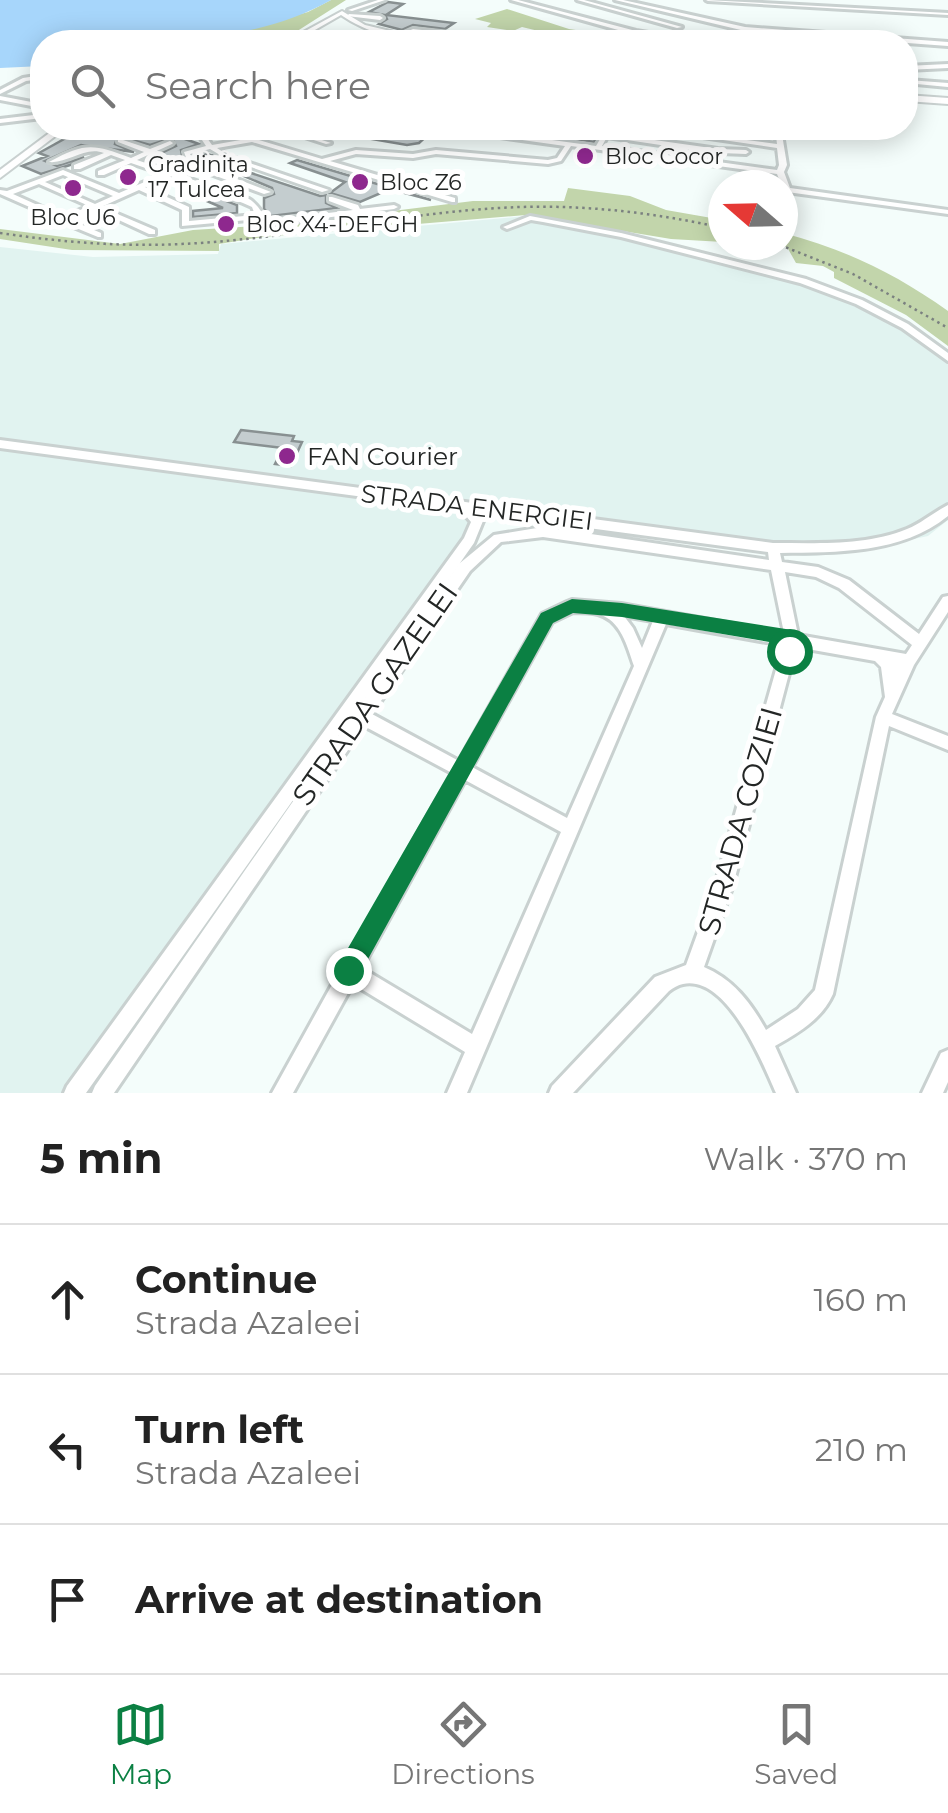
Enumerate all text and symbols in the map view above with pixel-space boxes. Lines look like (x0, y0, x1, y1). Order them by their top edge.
search box (30, 30, 918, 140)
icon: search (65, 58, 120, 113)
text: Search here (145, 62, 371, 109)
place label: Bloc Cocor (605, 143, 723, 170)
marker: Bloc Cocor (574, 145, 596, 167)
place label: Gradinița 17 Tulcea (148, 151, 249, 203)
marker: Gradinița 17 Tulcea (117, 166, 139, 188)
place label: Bloc Z6 (380, 169, 462, 196)
north arrow (708, 170, 798, 260)
marker: Bloc Z6 (349, 171, 371, 193)
marker: Bloc U6 (62, 177, 84, 199)
place label: Bloc U6 (30, 204, 116, 231)
place label: Bloc X4-DEFGH (246, 211, 418, 238)
marker: Bloc X4-DEFGH (215, 213, 237, 235)
place label: FAN Courier (307, 441, 458, 471)
marker: FAN Courier (276, 445, 298, 467)
street label: STRADA ENERGIEI (359, 478, 595, 536)
street label: STRADA GAZELEI (284, 575, 466, 813)
route start (767, 629, 813, 675)
street label: STRADA COZIEI (690, 703, 790, 939)
route end (326, 948, 372, 994)
text: 5 min (40, 1132, 163, 1184)
text: Walk · 370 m (703, 1139, 908, 1178)
text: Continue (135, 1256, 317, 1303)
icon: ahead (40, 1272, 95, 1327)
text: 160 m (813, 1280, 908, 1319)
text: Strada Azaleei (135, 1303, 361, 1342)
text: Turn left (135, 1406, 304, 1453)
icon: left (40, 1422, 95, 1477)
text: 210 m (815, 1430, 908, 1469)
text: Strada Azaleei (135, 1453, 361, 1492)
icon: arrive (40, 1572, 95, 1627)
text: Arrive at destination (135, 1576, 543, 1623)
tab: Map (110, 1697, 172, 1791)
tab: Directions (391, 1697, 535, 1791)
tab: Saved (754, 1697, 838, 1791)

